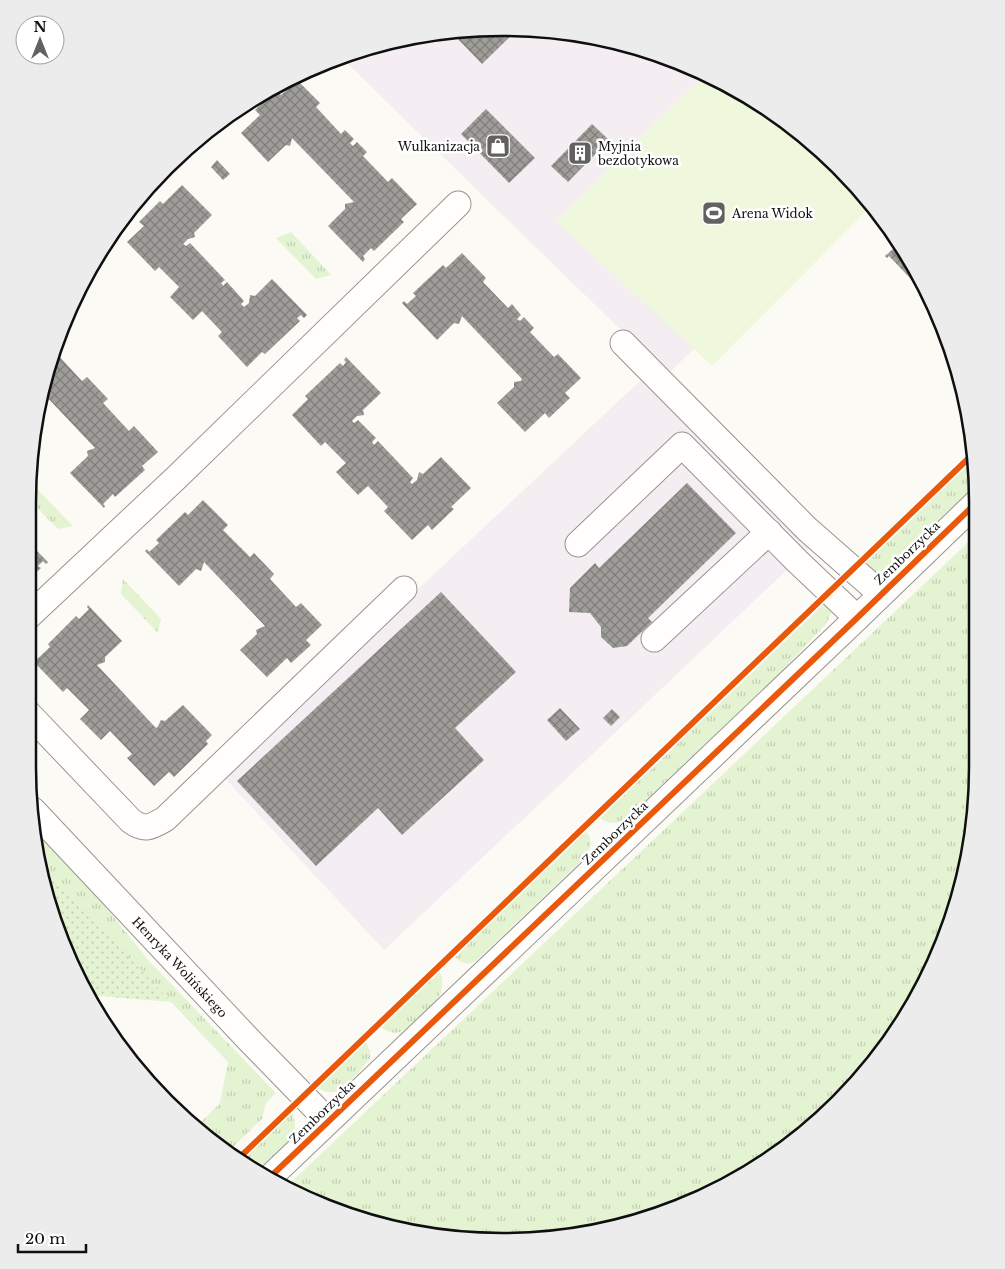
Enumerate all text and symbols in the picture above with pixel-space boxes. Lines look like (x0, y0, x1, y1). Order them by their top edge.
north arrow (15, 15, 65, 65)
text: N (33, 18, 47, 36)
shop icon: Wulkanizacja (485, 133, 511, 159)
place label: Wulkanizacja (397, 139, 480, 154)
place label: Myjnia bezdotykowa (597, 139, 679, 168)
building icon: Myjnia bezdotykowa (567, 140, 593, 166)
sports icon: Arena Widok (701, 200, 727, 226)
place label: Arena Widok (731, 206, 814, 221)
street label: Zemborzycka (871, 518, 943, 588)
street label: Zemborzycka (579, 798, 651, 868)
street label: Henryka Wolińskiego (129, 913, 231, 1020)
street label: Zemborzycka (286, 1077, 358, 1147)
scale bar (18, 1222, 85, 1254)
text: 20 m (25, 1229, 65, 1248)

